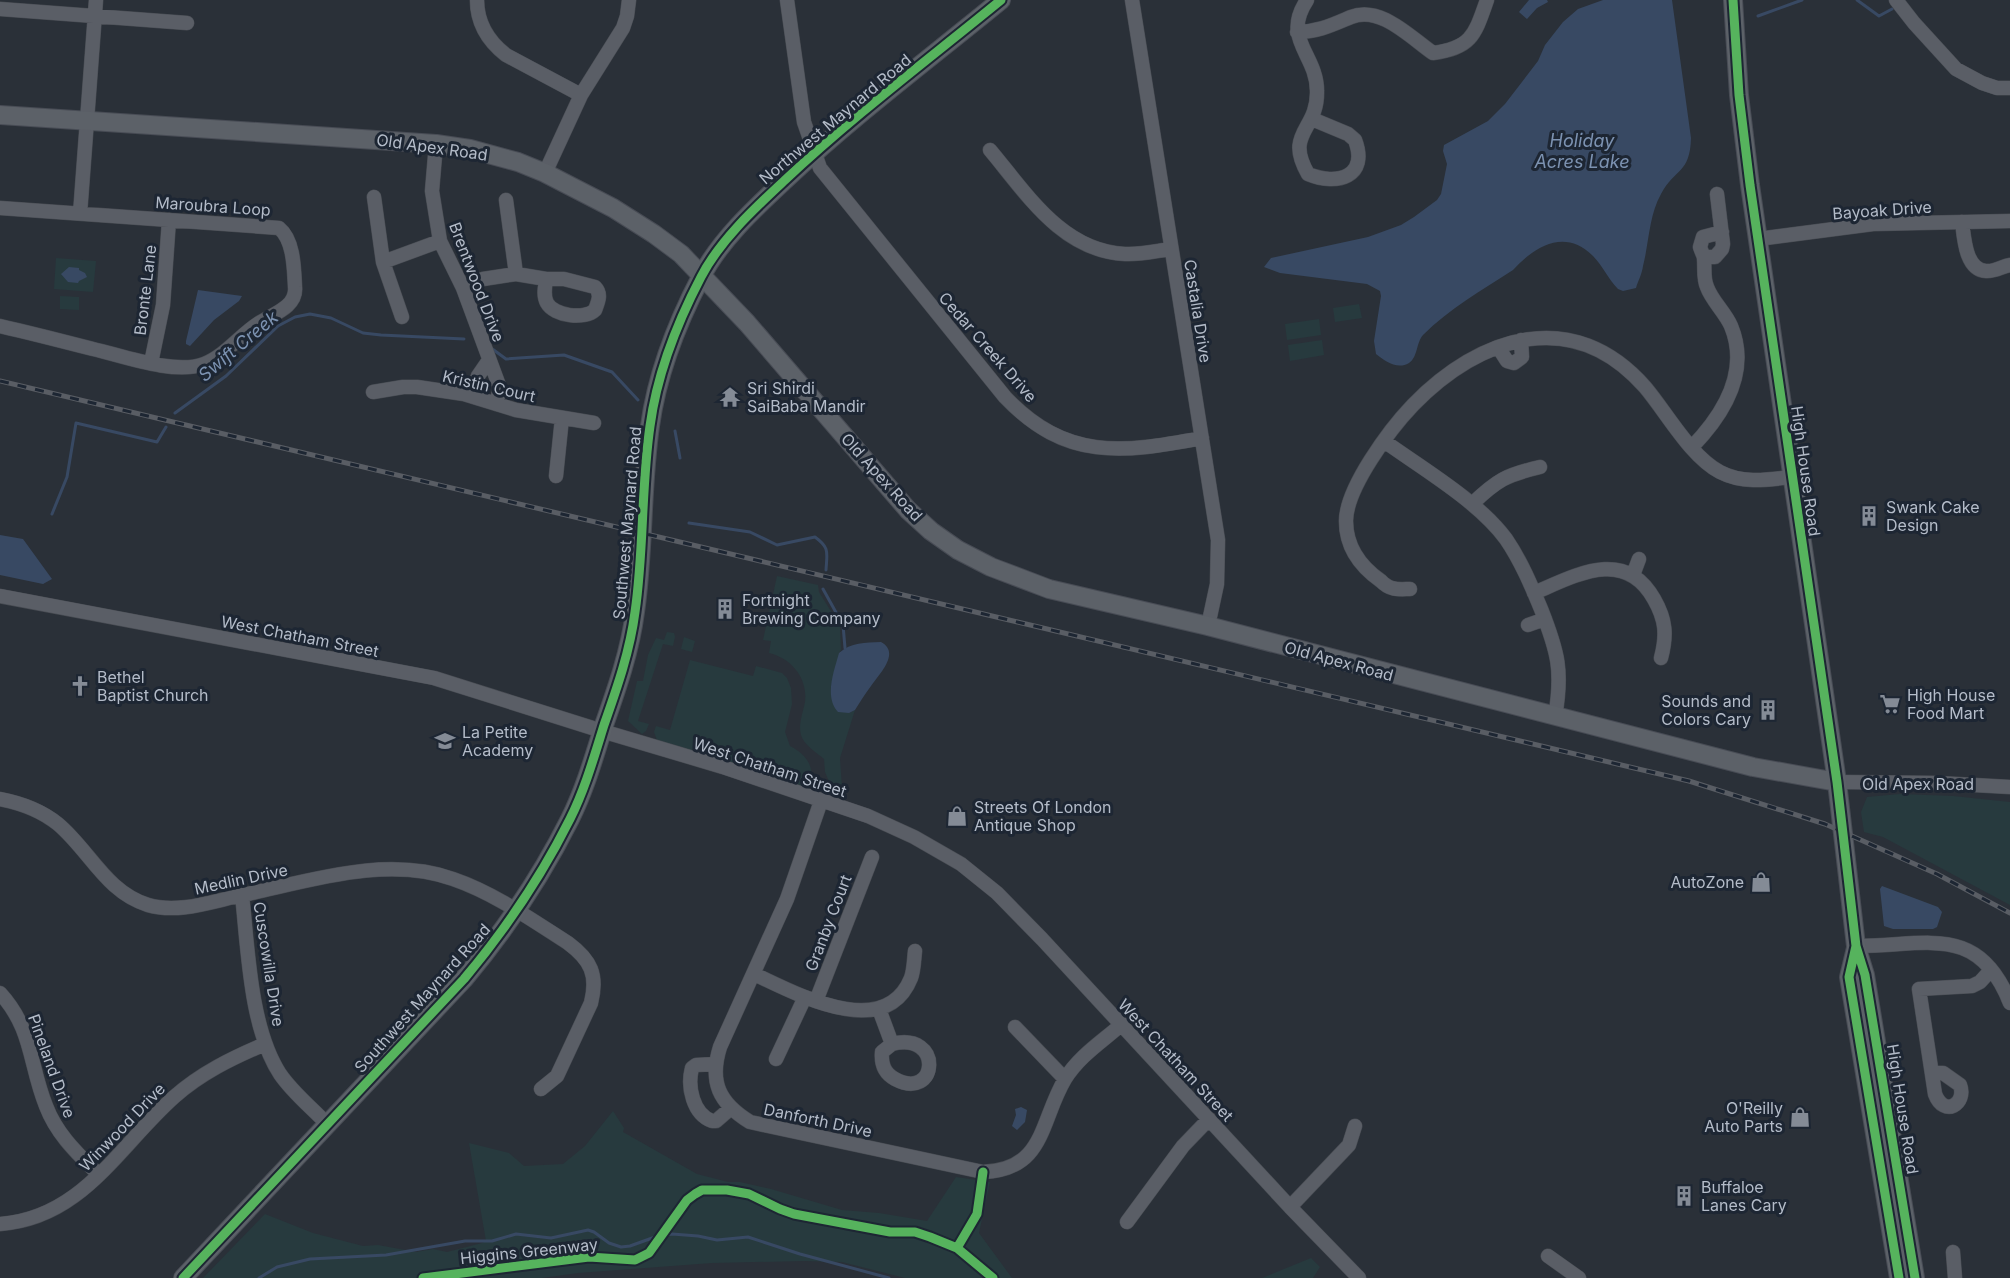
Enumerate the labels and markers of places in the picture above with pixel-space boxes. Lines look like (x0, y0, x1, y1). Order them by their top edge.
place label: Sri Shirdi SaiBaba Mandir (747, 378, 866, 416)
temple icon: Sri Shirdi SaiBaba Mandir (718, 385, 742, 409)
place label: Swank Cake Design (1886, 497, 1980, 535)
building icon: Swank Cake Design (1857, 504, 1881, 528)
place label: Fortnight Brewing Company (742, 590, 880, 628)
building icon: Fortnight Brewing Company (713, 597, 737, 621)
place label: Bethel Baptist Church (97, 667, 209, 705)
church icon: Bethel Baptist Church (68, 674, 92, 698)
place label: High House Food Mart (1907, 685, 1995, 723)
place label: Sounds and Colors Cary (1661, 691, 1751, 729)
supermarket icon: High House Food Mart (1878, 692, 1902, 716)
building icon: Sounds and Colors Cary (1756, 698, 1780, 722)
place label: La Petite Academy (462, 722, 533, 760)
school or university icon: La Petite Academy (433, 729, 457, 753)
place label: Streets Of London Antique Shop (974, 797, 1112, 835)
shop icon: Streets Of London Antique Shop (945, 804, 969, 828)
shop icon: AutoZone (1749, 870, 1773, 894)
place label: AutoZone (1670, 872, 1744, 892)
place label: O'Reilly Auto Parts (1704, 1098, 1783, 1136)
shop icon: O'Reilly Auto Parts (1788, 1105, 1812, 1129)
place label: Buffaloe Lanes Cary (1701, 1177, 1787, 1215)
building icon: Buffaloe Lanes Cary (1672, 1184, 1696, 1208)

